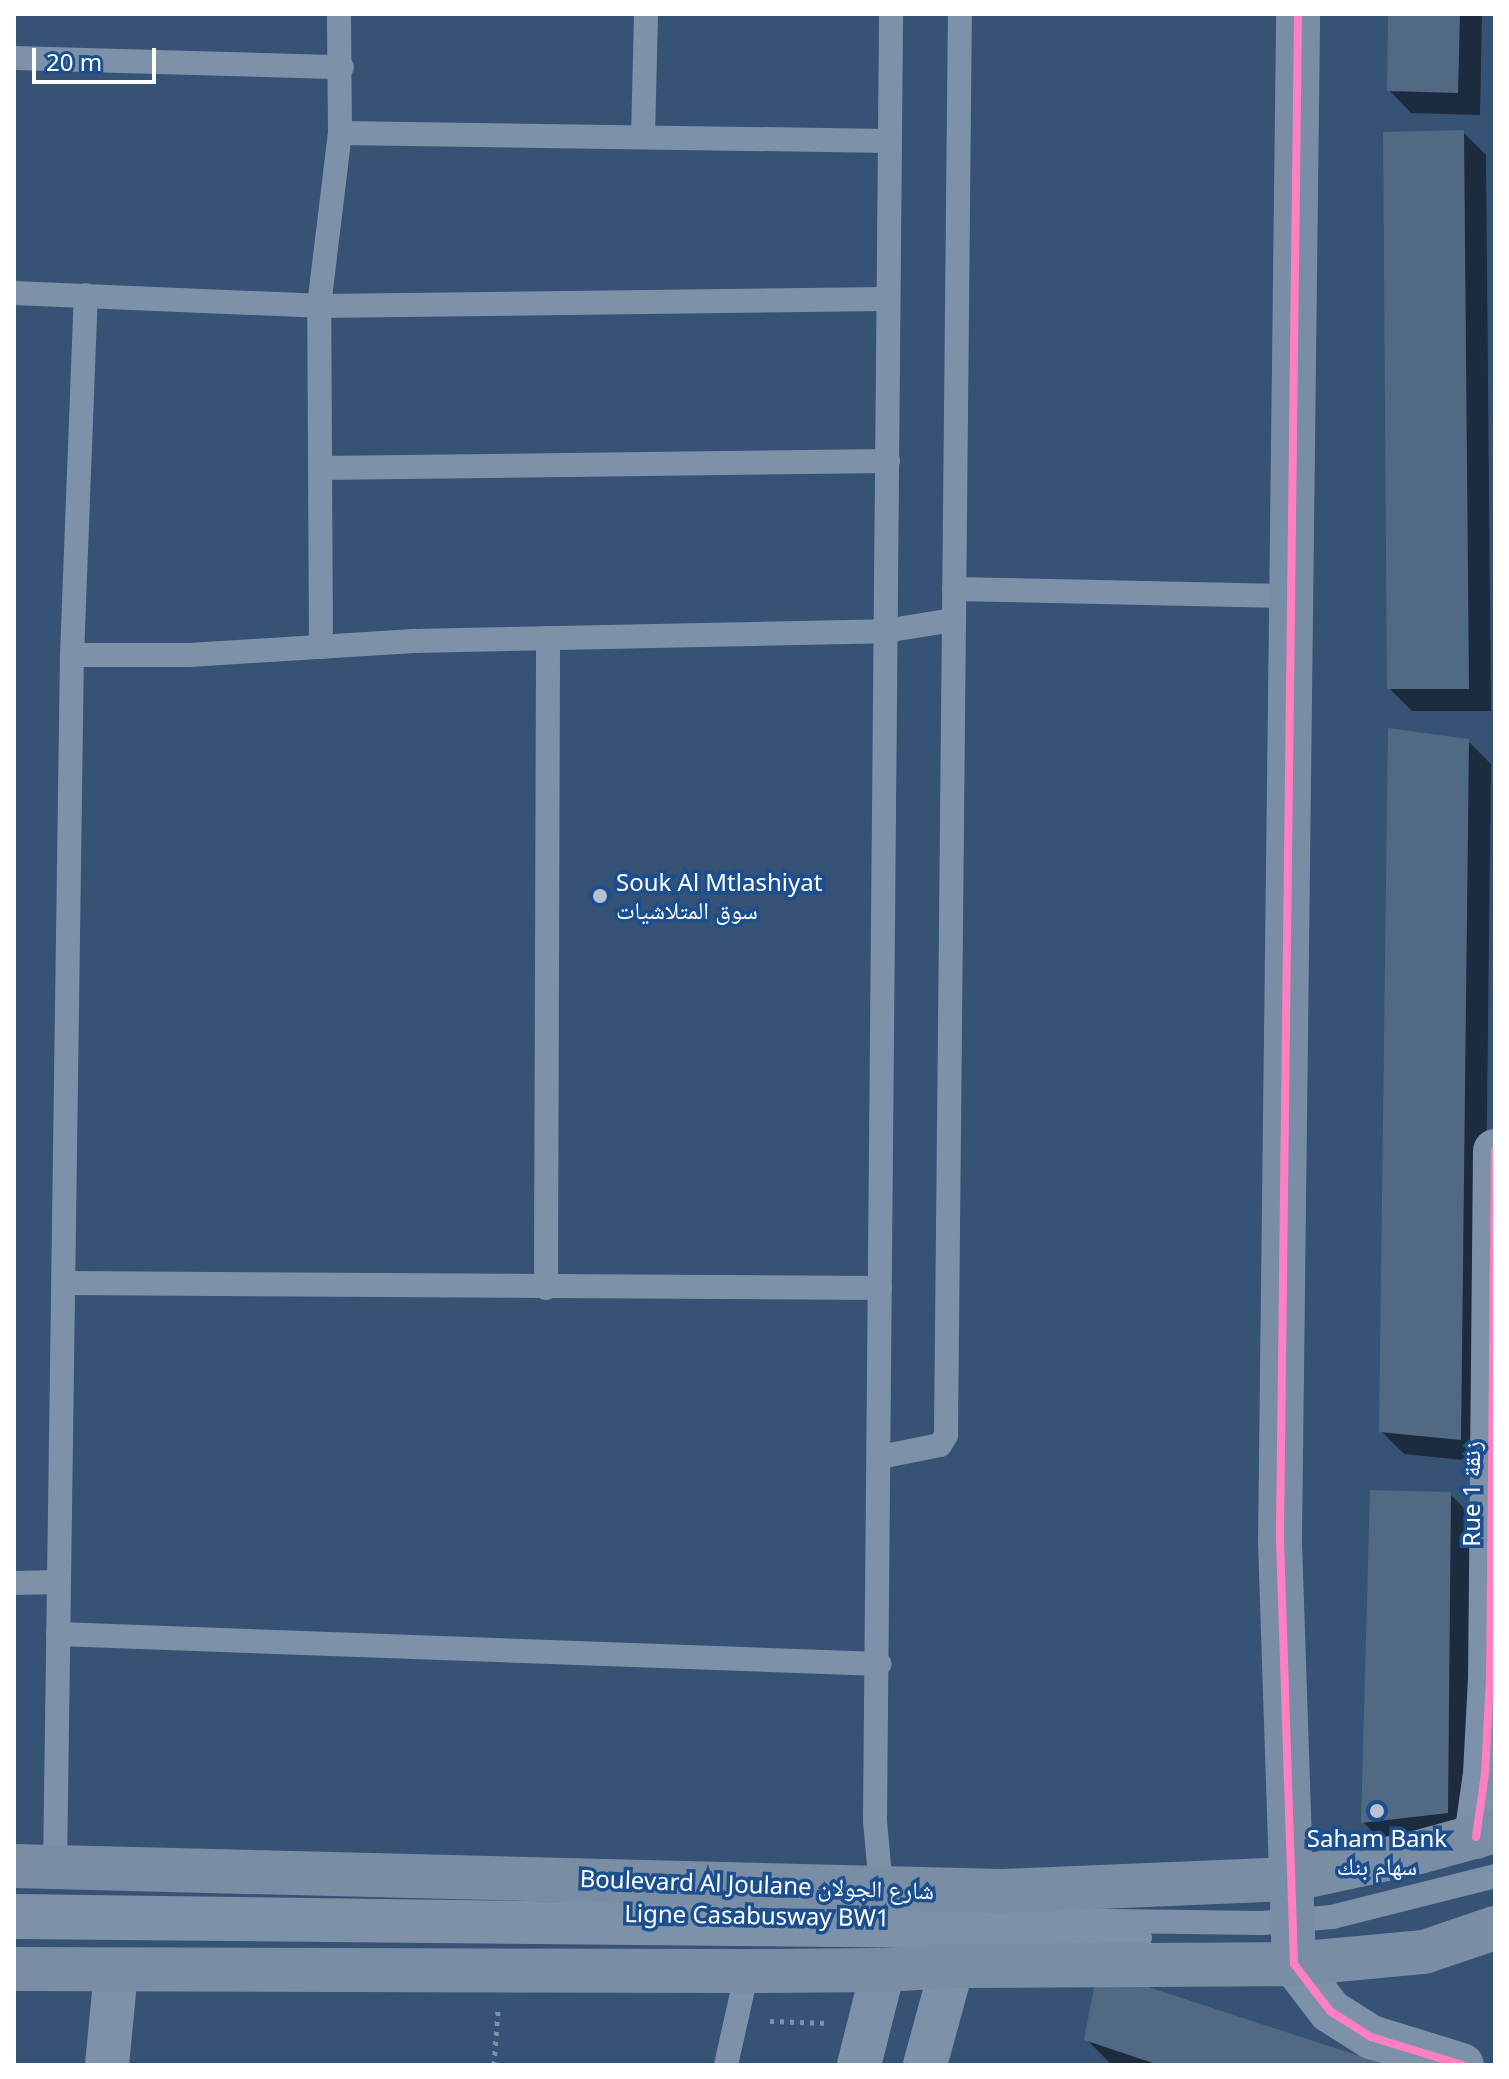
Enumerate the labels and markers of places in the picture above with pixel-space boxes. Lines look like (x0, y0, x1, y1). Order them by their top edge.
place label: Souk Al Mtlashiyat سوق المتلاشيات (616, 868, 822, 924)
marker: Souk Al Mtlashiyat سوق المتلاشيات (591, 887, 609, 905)
marker: Saham Bank سهام بنك (1368, 1802, 1386, 1820)
place label: Saham Bank سهام بنك (1307, 1824, 1447, 1880)

